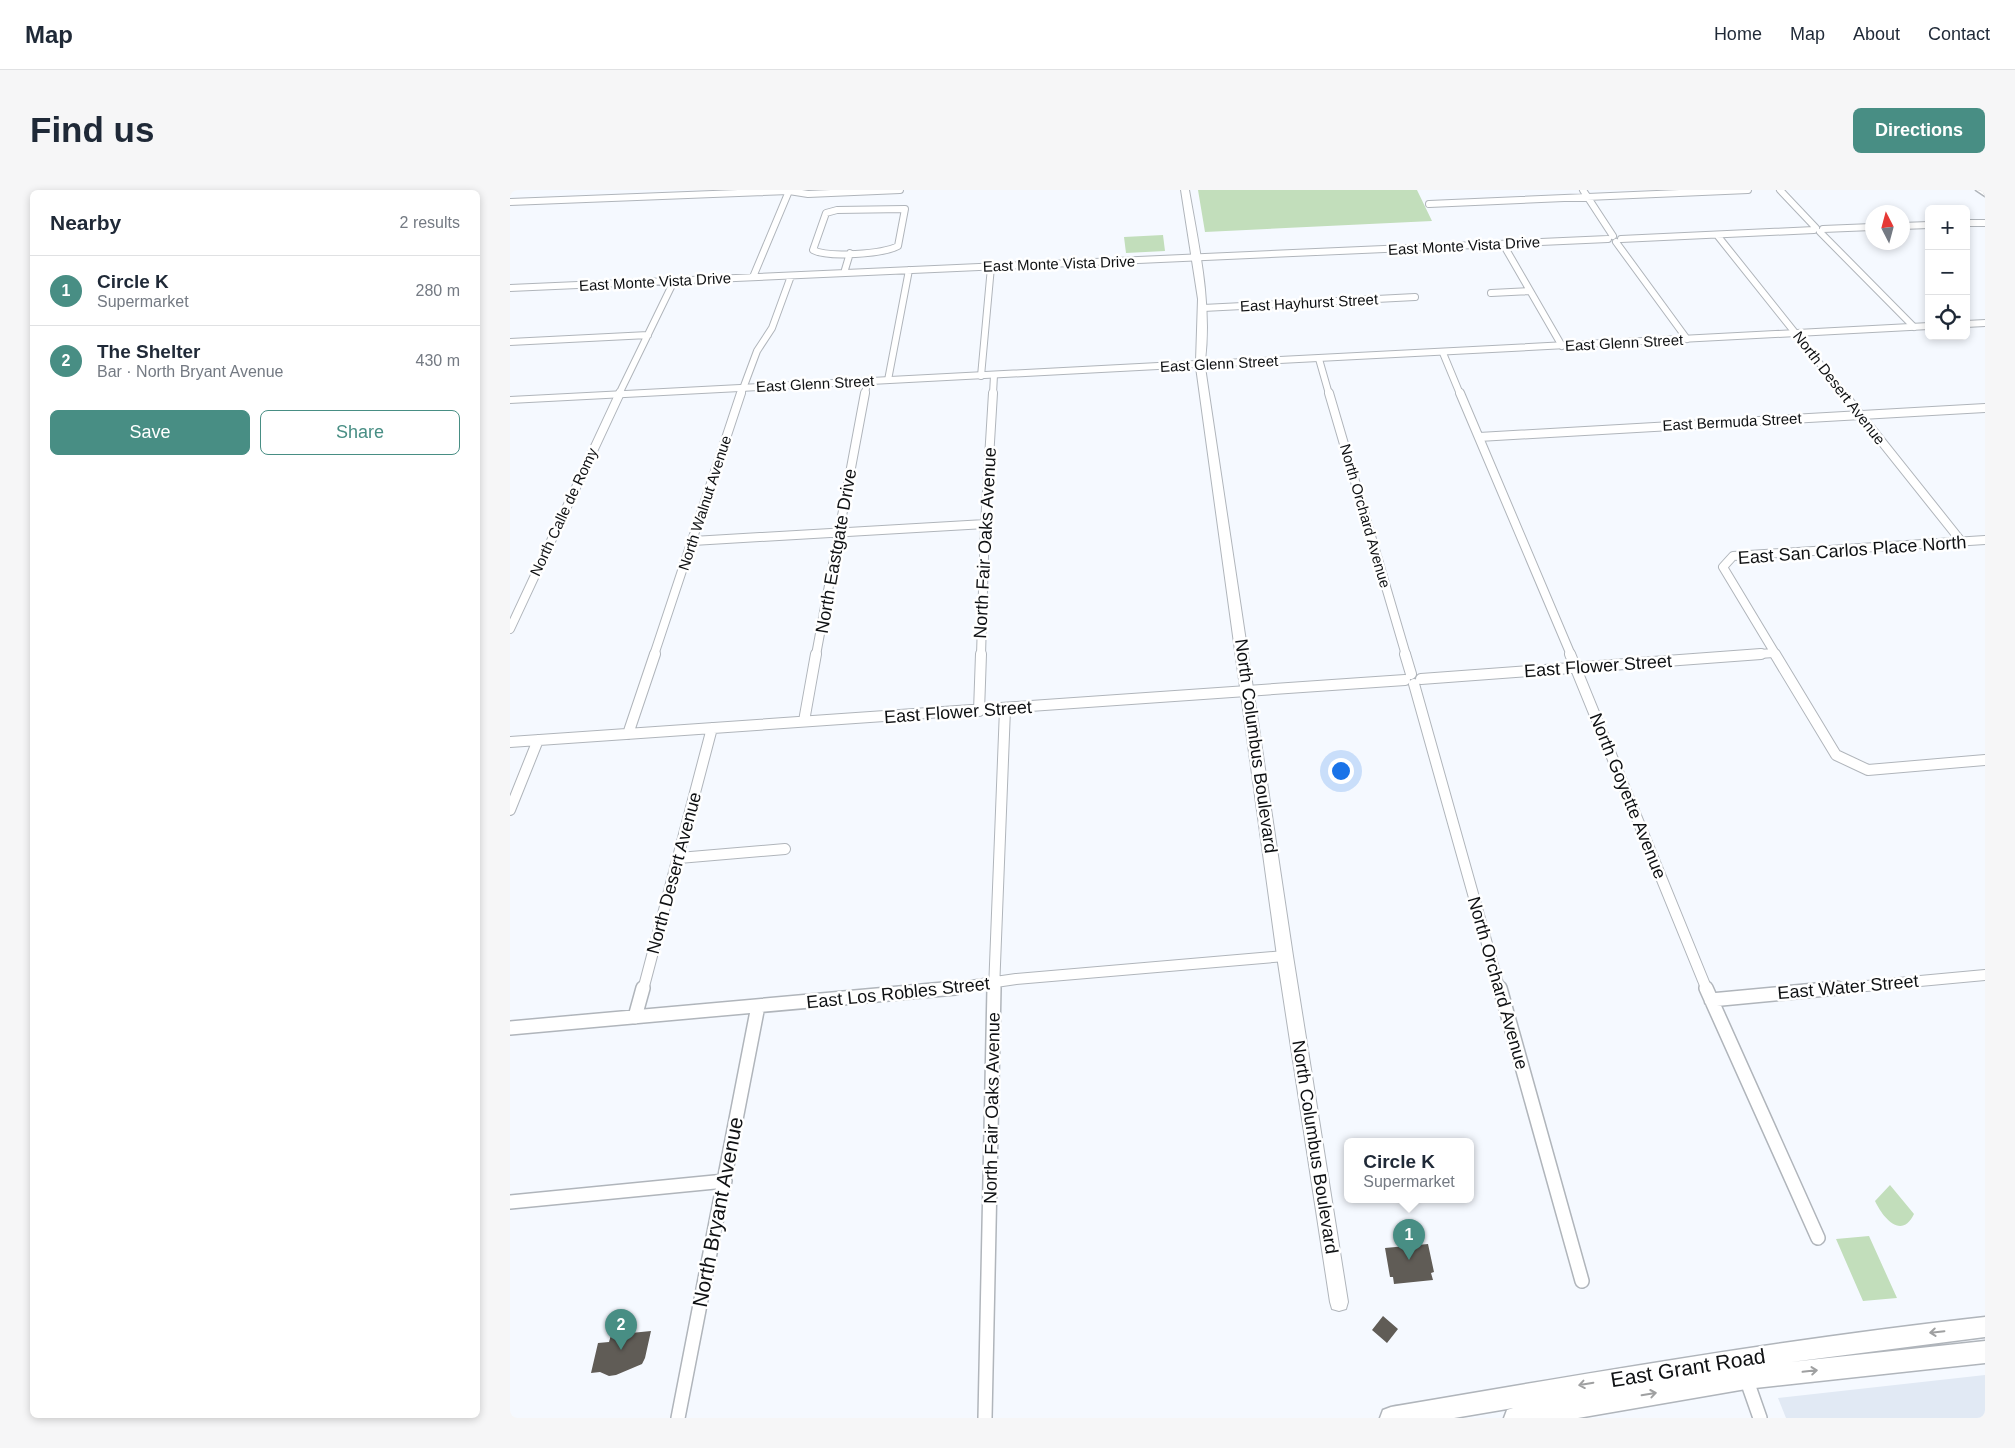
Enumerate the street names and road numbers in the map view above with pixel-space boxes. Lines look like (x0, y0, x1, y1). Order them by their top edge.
street label: East Monte Vista Drive (1387, 233, 1540, 258)
street label: East Monte Vista Drive (983, 252, 1135, 275)
street label: East Monte Vista Drive (578, 269, 731, 294)
street label: East Hayhurst Street (1239, 290, 1379, 315)
street label: North Desert Avenue (1790, 328, 1889, 448)
street label: East Glenn Street (1564, 331, 1684, 354)
street label: East Glenn Street (1159, 352, 1279, 375)
street label: East Glenn Street (755, 372, 875, 395)
street label: East Bermuda Street (1662, 409, 1803, 434)
street label: North Walnut Avenue (675, 433, 734, 572)
street label: North Orchard Avenue (1337, 442, 1394, 590)
street label: North Calle de Romy (526, 445, 601, 578)
street label: North Fair Oaks Avenue (970, 447, 1000, 639)
street label: North Eastgate Drive (812, 467, 860, 635)
street label: East San Carlos Place North (1737, 532, 1967, 568)
street label: North Columbus Boulevard (1231, 638, 1281, 854)
street label: East Flower Street (1523, 651, 1673, 681)
street label: East Flower Street (883, 697, 1033, 727)
street label: North Goyette Avenue (1586, 710, 1670, 882)
street label: North Desert Avenue (643, 790, 705, 956)
street label: North Orchard Avenue (1464, 894, 1532, 1072)
street label: East Water Street (1777, 971, 1919, 1003)
street label: East Los Robles Street (805, 973, 991, 1013)
street label: North Fair Oaks Avenue (980, 1012, 1004, 1204)
street label: North Columbus Boulevard (1288, 1039, 1342, 1255)
street label: North Bryant Avenue (688, 1115, 747, 1309)
street label: East Grant Road (1609, 1344, 1767, 1391)

